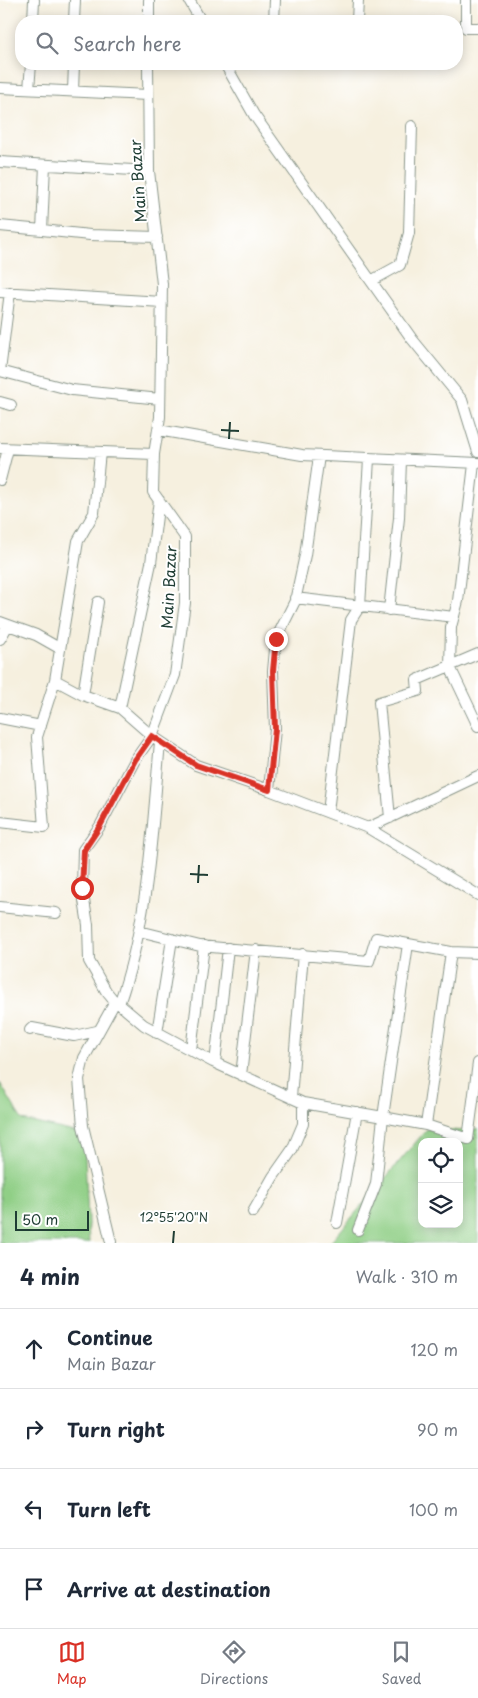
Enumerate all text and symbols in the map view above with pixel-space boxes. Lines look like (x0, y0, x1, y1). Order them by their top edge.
search box (15, 15, 463, 70)
icon: search (33, 29, 61, 57)
text: Search here (73, 29, 182, 57)
street label: Main Bazar (123, 138, 151, 223)
street label: Main Bazar (154, 545, 182, 629)
route end (265, 628, 288, 651)
route start (71, 877, 94, 900)
map controls (418, 1138, 463, 1228)
button: locate (418, 1138, 463, 1183)
button: layers (418, 1183, 463, 1228)
scale bar (15, 1208, 89, 1231)
text: 12°55'20"N (140, 1208, 208, 1226)
text: 50 m (22, 1209, 58, 1230)
text: 4 min (20, 1260, 80, 1292)
text: Walk · 310 m (356, 1264, 458, 1288)
text: Continue (67, 1323, 153, 1351)
icon: ahead (20, 1335, 48, 1363)
text: 120 m (411, 1337, 458, 1361)
text: Main Bazar (67, 1351, 156, 1375)
icon: right (20, 1415, 48, 1443)
text: Turn right (67, 1415, 165, 1443)
text: 90 m (417, 1417, 458, 1441)
icon: left (20, 1495, 48, 1523)
text: Turn left (67, 1495, 151, 1523)
text: 100 m (409, 1497, 458, 1521)
icon: arrive (20, 1575, 48, 1603)
text: Arrive at destination (67, 1575, 271, 1603)
tab: Map (57, 1638, 87, 1689)
tab: Directions (200, 1638, 268, 1689)
tab: Saved (382, 1638, 421, 1689)

